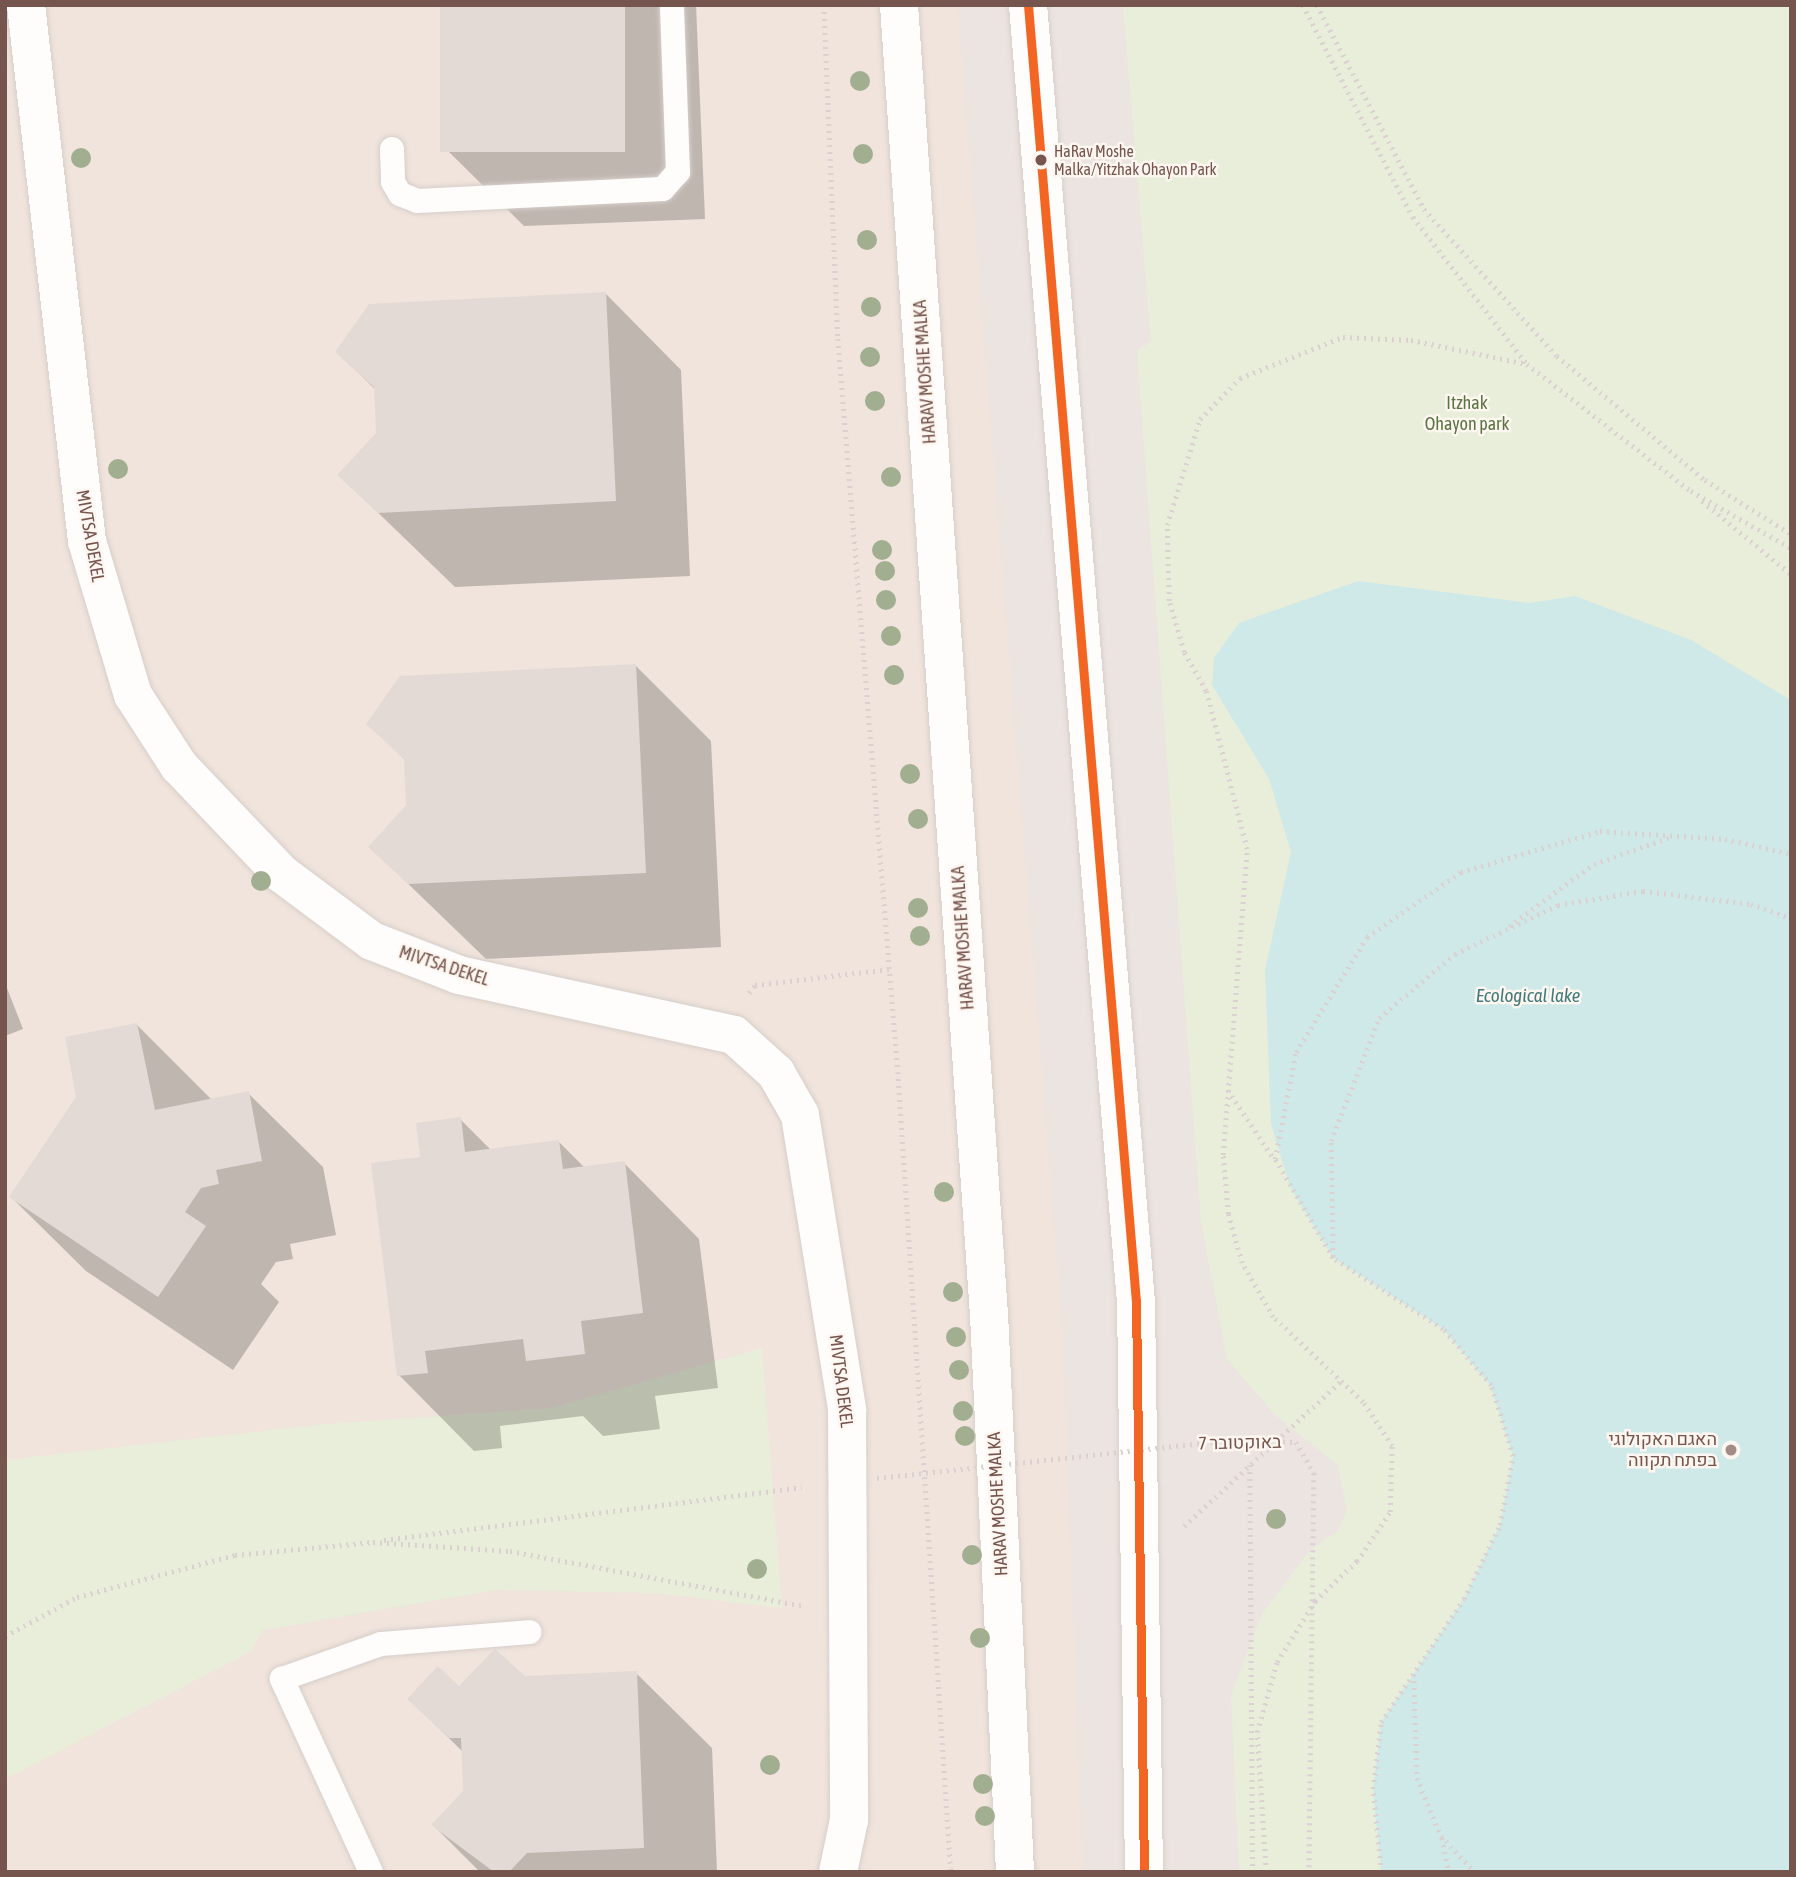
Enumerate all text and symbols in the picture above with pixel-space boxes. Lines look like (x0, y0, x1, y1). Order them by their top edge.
place label: HaRav Moshe Malka/Yitzhak Ohayon Park (1054, 141, 1217, 179)
marker: HaRav Moshe Malka/Yitzhak Ohayon Park (1034, 153, 1048, 167)
street label: HARAV MOSHE MALKA (909, 299, 941, 445)
park label: Itzhak Ohayon park (1425, 393, 1509, 436)
street label: MIVTSA DEKEL (71, 488, 109, 584)
street label: HARAV MOSHE MALKA (947, 865, 979, 1011)
street label: MIVTSA DEKEL (396, 941, 492, 991)
water label: Ecological lake (1476, 985, 1580, 1007)
street label: MIVTSA DEKEL (825, 1333, 857, 1429)
place label: האגם האקולוגי בפתח תקווה (1608, 1429, 1717, 1472)
street label: HARAV MOSHE MALKA (983, 1431, 1013, 1577)
street label: 7 באוקטובר (1198, 1431, 1282, 1455)
marker: האגם האקולוגי בפתח תקווה (1723, 1442, 1739, 1458)

